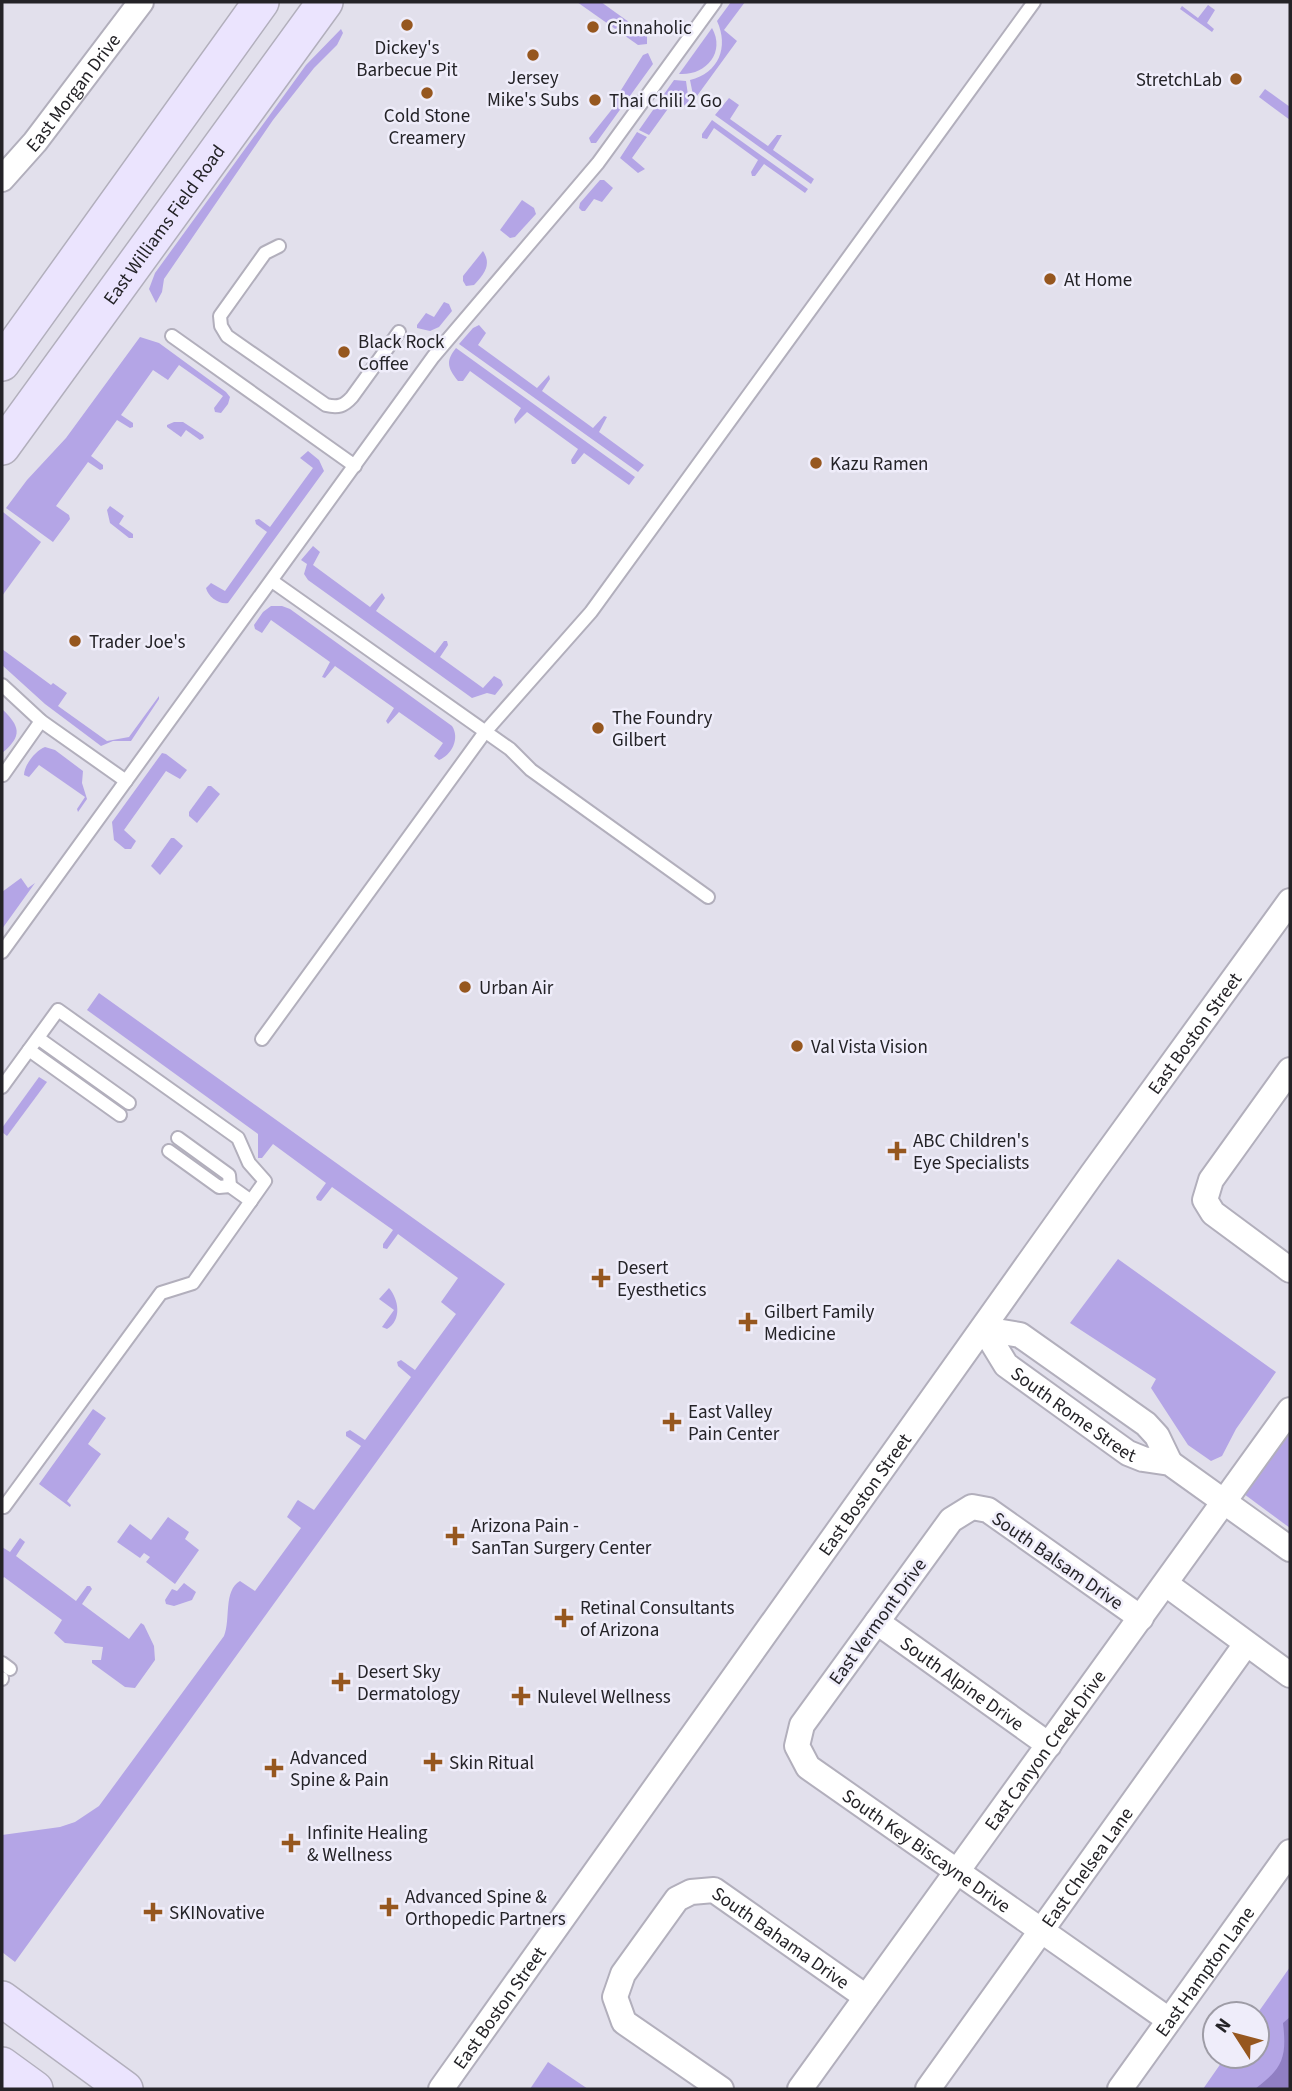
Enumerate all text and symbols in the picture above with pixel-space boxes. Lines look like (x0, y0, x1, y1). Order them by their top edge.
place label: Cinnaholic (607, 15, 692, 42)
marker: Dickey's Barbecue Pit (399, 17, 415, 33)
marker: Cinnaholic (585, 19, 601, 35)
street label: East Morgan Drive (20, 28, 128, 158)
place label: Dickey's Barbecue Pit (356, 35, 458, 84)
marker: Jersey Mike's Subs (525, 47, 541, 63)
place label: Jersey Mike's Subs (487, 65, 579, 114)
place label: StretchLab (1136, 67, 1222, 94)
marker: StretchLab (1228, 71, 1244, 87)
marker: Cold Stone Creamery (419, 85, 435, 101)
place label: Thai Chili 2 Go (609, 88, 722, 115)
marker: Thai Chili 2 Go (587, 92, 603, 108)
place label: Cold Stone Creamery (384, 103, 470, 152)
street label: East Williams Field Road (97, 140, 232, 311)
place label: At Home (1064, 267, 1132, 294)
marker: At Home (1042, 271, 1058, 287)
place label: Black Rock Coffee (358, 329, 445, 378)
marker: Black Rock Coffee (336, 344, 352, 360)
place label: Kazu Ramen (830, 451, 928, 478)
marker: Kazu Ramen (808, 455, 824, 471)
place label: Trader Joe's (89, 629, 186, 656)
marker: Trader Joe's (67, 633, 83, 649)
place label: The Foundry Gilbert (612, 705, 713, 754)
marker: The Foundry Gilbert (590, 720, 606, 736)
street label: East Boston Street (1142, 967, 1249, 1101)
place label: Urban Air (479, 975, 554, 1002)
marker: Urban Air (457, 979, 473, 995)
place label: Val Vista Vision (811, 1034, 928, 1061)
marker: Val Vista Vision (789, 1038, 805, 1054)
place label: ABC Children's Eye Specialists (913, 1128, 1029, 1177)
marker: ABC Children's Eye Specialists (887, 1141, 907, 1161)
place label: Desert Eyesthetics (617, 1255, 706, 1304)
marker: Desert Eyesthetics (591, 1268, 611, 1288)
place label: Gilbert Family Medicine (764, 1299, 875, 1348)
marker: Gilbert Family Medicine (738, 1312, 758, 1332)
street label: South Rome Street (1005, 1361, 1140, 1470)
place label: East Valley Pain Center (688, 1399, 780, 1448)
marker: East Valley Pain Center (662, 1412, 682, 1432)
street label: East Boston Street (812, 1428, 919, 1562)
street label: South Balsam Drive (986, 1506, 1128, 1617)
place label: Arizona Pain - SanTan Surgery Center (471, 1513, 652, 1562)
marker: Arizona Pain - SanTan Surgery Center (445, 1526, 465, 1546)
street label: East Vermont Drive (823, 1553, 933, 1691)
place label: Retinal Consultants of Arizona (580, 1595, 734, 1644)
marker: Retinal Consultants of Arizona (554, 1608, 574, 1628)
street label: South Alpine Drive (894, 1631, 1029, 1738)
place label: Desert Sky Dermatology (357, 1659, 460, 1708)
street label: East Canyon Creek Drive (979, 1665, 1113, 1837)
marker: Desert Sky Dermatology (331, 1672, 351, 1692)
place label: Nulevel Wellness (537, 1684, 671, 1711)
marker: Nulevel Wellness (511, 1686, 531, 1706)
place label: Advanced Spine & Pain (290, 1745, 389, 1794)
place label: Skin Ritual (449, 1750, 534, 1777)
marker: Skin Ritual (423, 1752, 443, 1772)
marker: Advanced Spine & Pain (264, 1758, 284, 1778)
street label: South Key Biscayne Drive (836, 1783, 1016, 1920)
street label: East Chelsea Lane (1036, 1802, 1140, 1933)
place label: Infinite Healing & Wellness (307, 1820, 428, 1869)
marker: Infinite Healing & Wellness (281, 1833, 301, 1853)
street label: South Bahama Drive (706, 1881, 854, 1996)
place label: Advanced Spine & Orthopedic Partners (405, 1884, 566, 1933)
marker: Advanced Spine & Orthopedic Partners (379, 1897, 399, 1917)
place label: SKINovative (169, 1900, 265, 1927)
street label: East Hampton Lane (1150, 1901, 1262, 2043)
marker: SKINovative (143, 1902, 163, 1922)
street label: East Boston Street (447, 1941, 554, 2075)
north arrow (1201, 2000, 1271, 2070)
text: N (1209, 2013, 1238, 2039)

